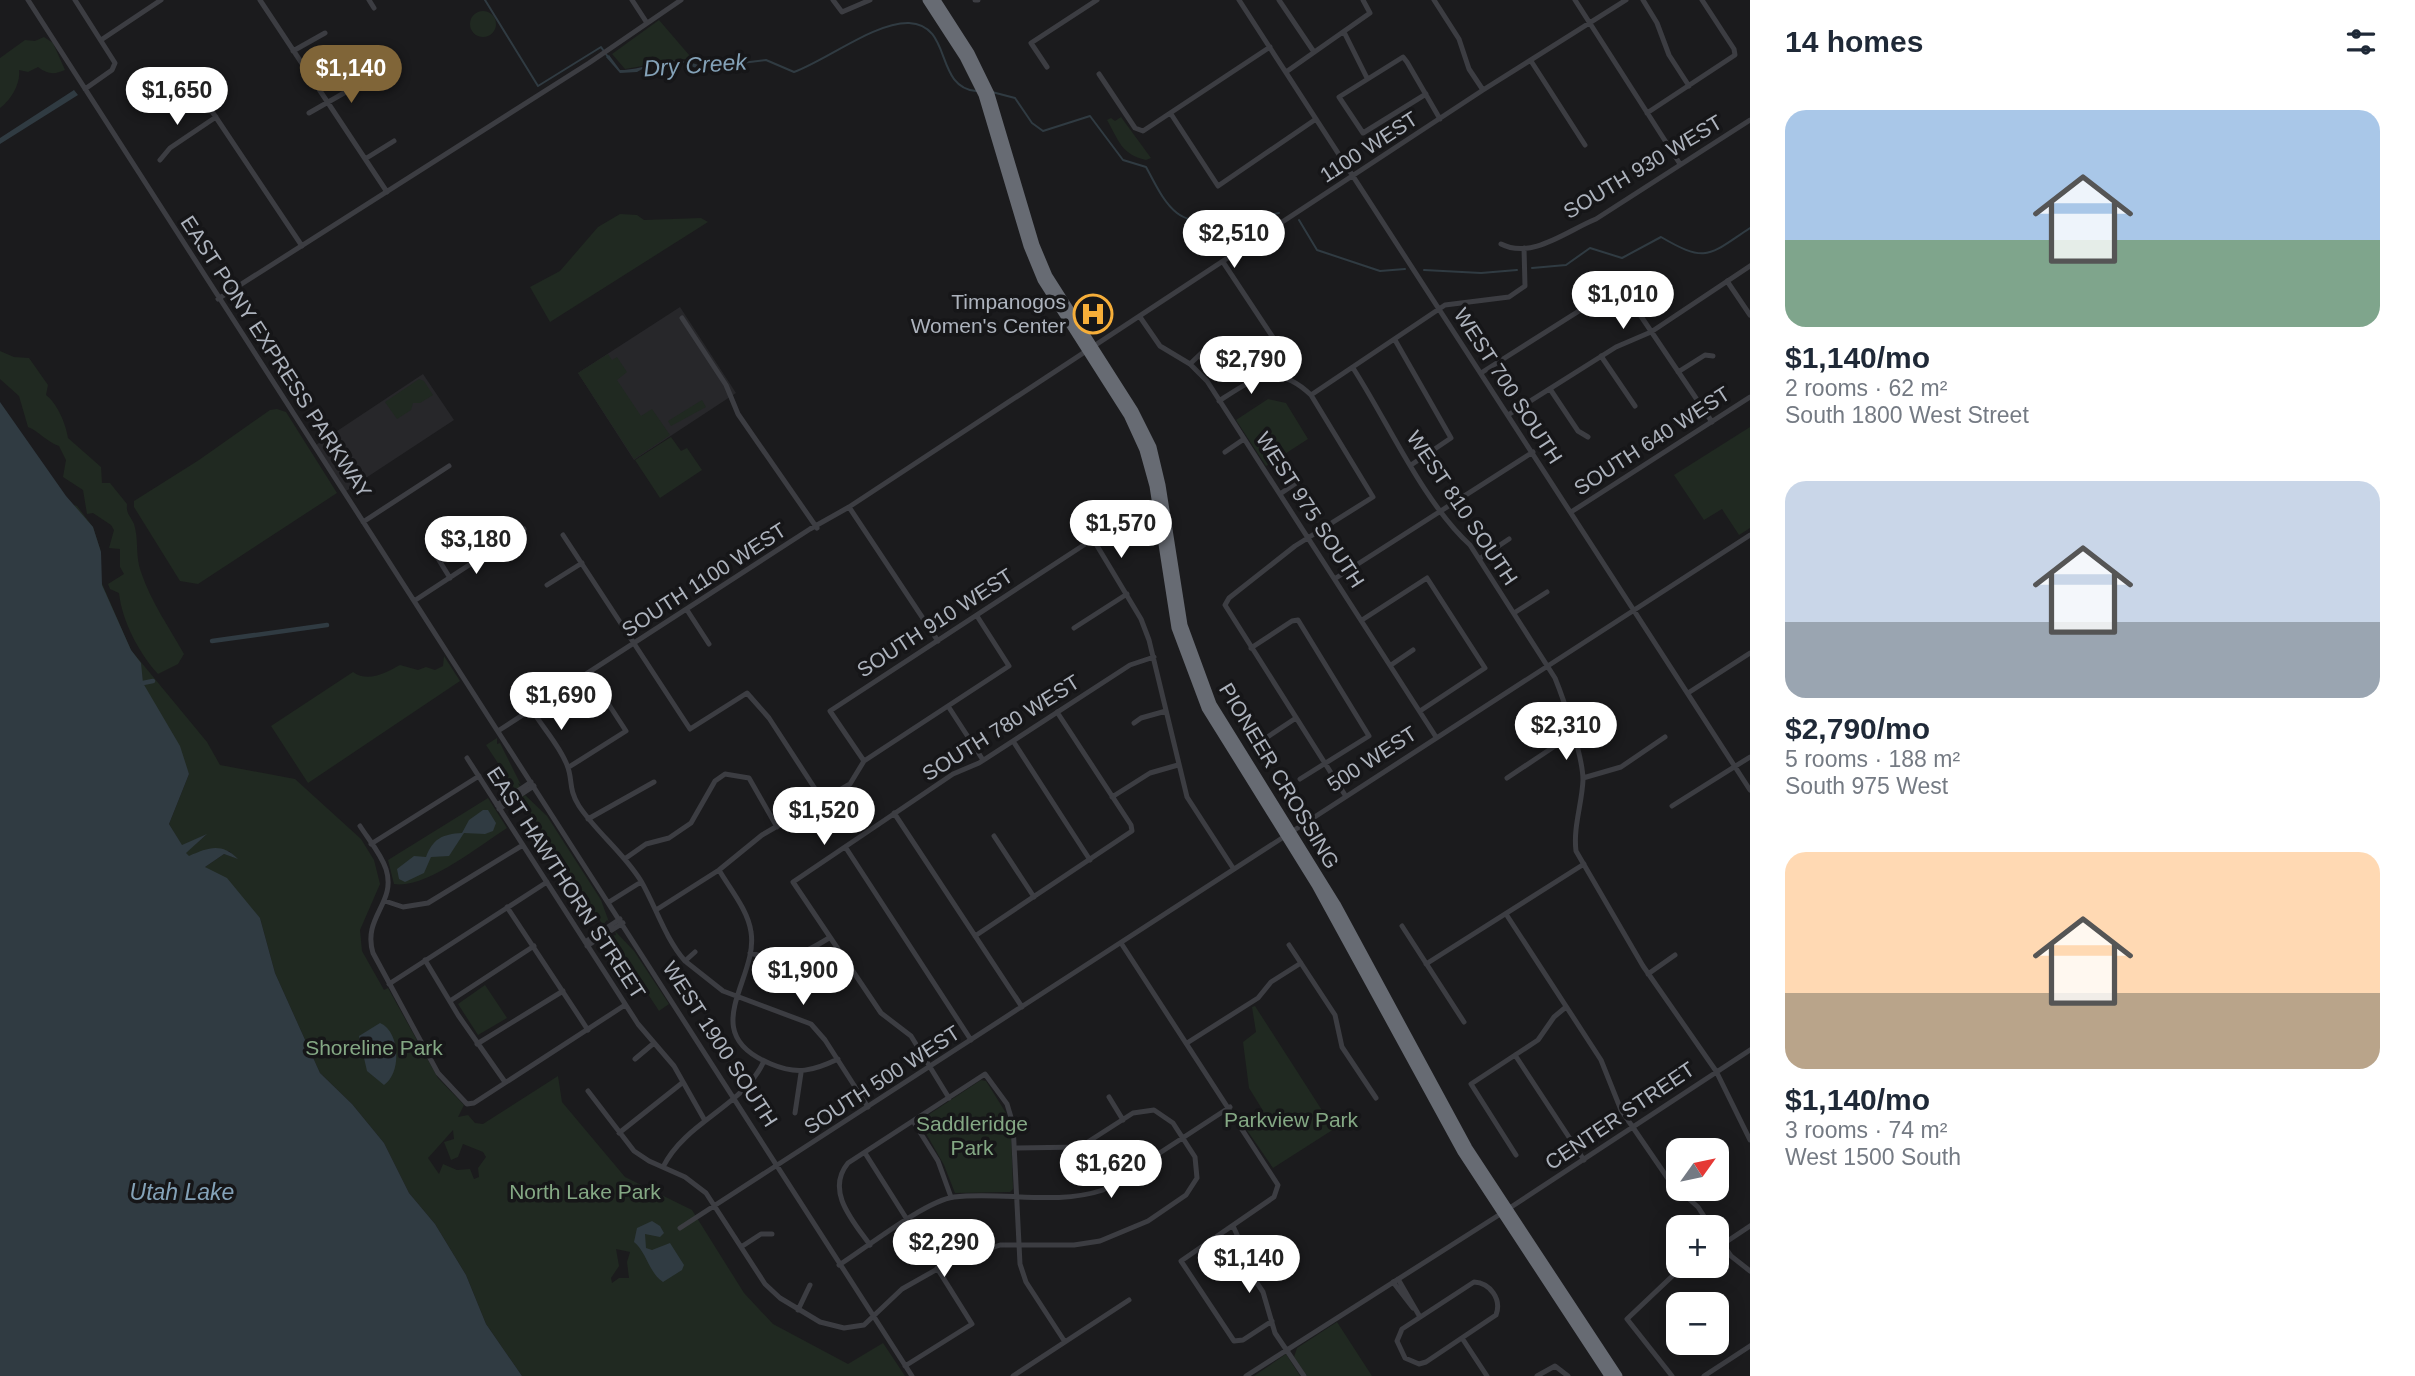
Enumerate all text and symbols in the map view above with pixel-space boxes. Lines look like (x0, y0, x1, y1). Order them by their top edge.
icon: filters (2342, 23, 2380, 61)
text: 14 homes (1785, 25, 1923, 58)
pin: $1,140 (294, 46, 408, 105)
water label: Dry Creek (642, 48, 749, 82)
text: $1,140 (316, 55, 386, 81)
pin: $1,650 (120, 68, 234, 127)
text: $1,650 (142, 77, 212, 103)
street label: 1100 WEST (1316, 106, 1422, 187)
street label: SOUTH 930 WEST (1559, 110, 1726, 223)
icon: home (2020, 156, 2146, 282)
pin: $2,510 (1177, 210, 1291, 270)
street label: EAST PONY EXPRESS PARKWAY (177, 211, 376, 502)
text: $2,510 (1199, 220, 1269, 246)
pin: $1,010 (1566, 272, 1680, 331)
text: $1,010 (1588, 281, 1658, 307)
place label: Timpanogos Women's Center (911, 290, 1066, 337)
hospital icon: Timpanogos Women's Center (1072, 293, 1114, 335)
street label: WEST 700 SOUTH (1450, 304, 1567, 468)
pin: $2,790 (1194, 336, 1308, 396)
text: $1,140/mo (1785, 341, 1930, 374)
text: $2,790 (1216, 346, 1286, 372)
text: 2 rooms · 62 m² (1785, 375, 1947, 401)
street label: SOUTH 640 WEST (1570, 382, 1734, 499)
text: South 1800 West Street (1785, 402, 2029, 428)
street label: WEST 810 SOUTH (1402, 426, 1522, 589)
street label: WEST 975 SOUTH (1252, 428, 1369, 592)
pin: $1,570 (1064, 500, 1178, 560)
text: $1,570 (1086, 510, 1156, 536)
pin: $3,180 (419, 516, 533, 576)
street label: SOUTH 1100 WEST (617, 518, 790, 641)
text: $3,180 (441, 526, 511, 552)
icon: home (2020, 527, 2146, 653)
street label: SOUTH 910 WEST (853, 564, 1017, 681)
street label: SOUTH 780 WEST (918, 670, 1084, 785)
pin: $1,690 (504, 672, 618, 732)
street label: PIONEER CROSSING (1215, 679, 1344, 873)
text: $1,690 (526, 682, 596, 708)
pin: $2,310 (1509, 702, 1623, 762)
text: $2,310 (1531, 712, 1601, 738)
text: $2,790/mo (1785, 712, 1930, 745)
street label: 500 WEST (1323, 721, 1421, 796)
text: 5 rooms · 188 m² (1785, 746, 1960, 772)
street label: EAST HAWTHORN STREET (483, 762, 650, 1003)
text: South 975 West (1785, 773, 1948, 799)
pin: $1,520 (767, 788, 881, 847)
text: $1,520 (789, 797, 859, 823)
icon: home (2020, 898, 2146, 1024)
pin: $1,900 (746, 948, 860, 1007)
street label: WEST 1900 SOUTH (658, 957, 782, 1131)
text: $1,900 (768, 957, 838, 983)
street label: SOUTH 500 WEST (800, 1021, 964, 1138)
park label: Shoreline Park (305, 1036, 443, 1059)
street label: CENTER STREET (1541, 1057, 1699, 1174)
text: $1,140/mo (1785, 1083, 1930, 1116)
park label: Parkview Park (1224, 1108, 1359, 1131)
park label: Saddleridge Park (916, 1112, 1028, 1159)
text: 3 rooms · 74 m² (1785, 1117, 1947, 1143)
north arrow (1666, 1138, 1729, 1200)
map controls (1666, 1138, 1729, 1355)
pin: $1,620 (1054, 1140, 1168, 1200)
text: West 1500 South (1785, 1144, 1961, 1170)
text: $1,620 (1076, 1150, 1146, 1176)
water label: Utah Lake (130, 1179, 234, 1205)
park label: North Lake Park (509, 1180, 661, 1203)
button: + (1666, 1215, 1729, 1278)
pin: $2,290 (887, 1220, 1001, 1279)
text: $2,290 (909, 1229, 979, 1255)
pin: $1,140 (1192, 1236, 1306, 1295)
text: $1,140 (1214, 1245, 1284, 1271)
button: − (1666, 1292, 1729, 1355)

